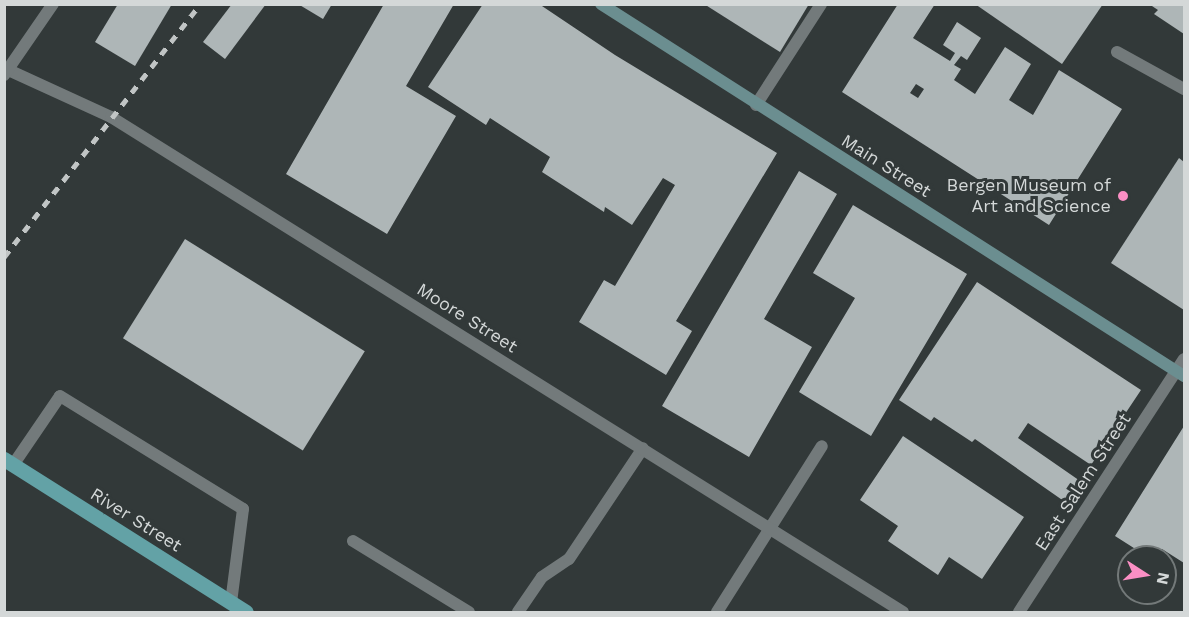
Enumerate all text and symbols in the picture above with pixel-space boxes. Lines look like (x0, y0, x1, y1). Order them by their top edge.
street label: Main Street (837, 130, 935, 202)
place label: Bergen Museum of Art and Science (946, 175, 1111, 218)
marker: Bergen Museum of Art and Science (1116, 189, 1130, 203)
street label: Moore Street (413, 278, 521, 358)
street label: East Salem Street (1030, 409, 1136, 555)
street label: River Street (86, 483, 186, 557)
north arrow (1117, 545, 1177, 605)
text: N (1153, 571, 1174, 586)

